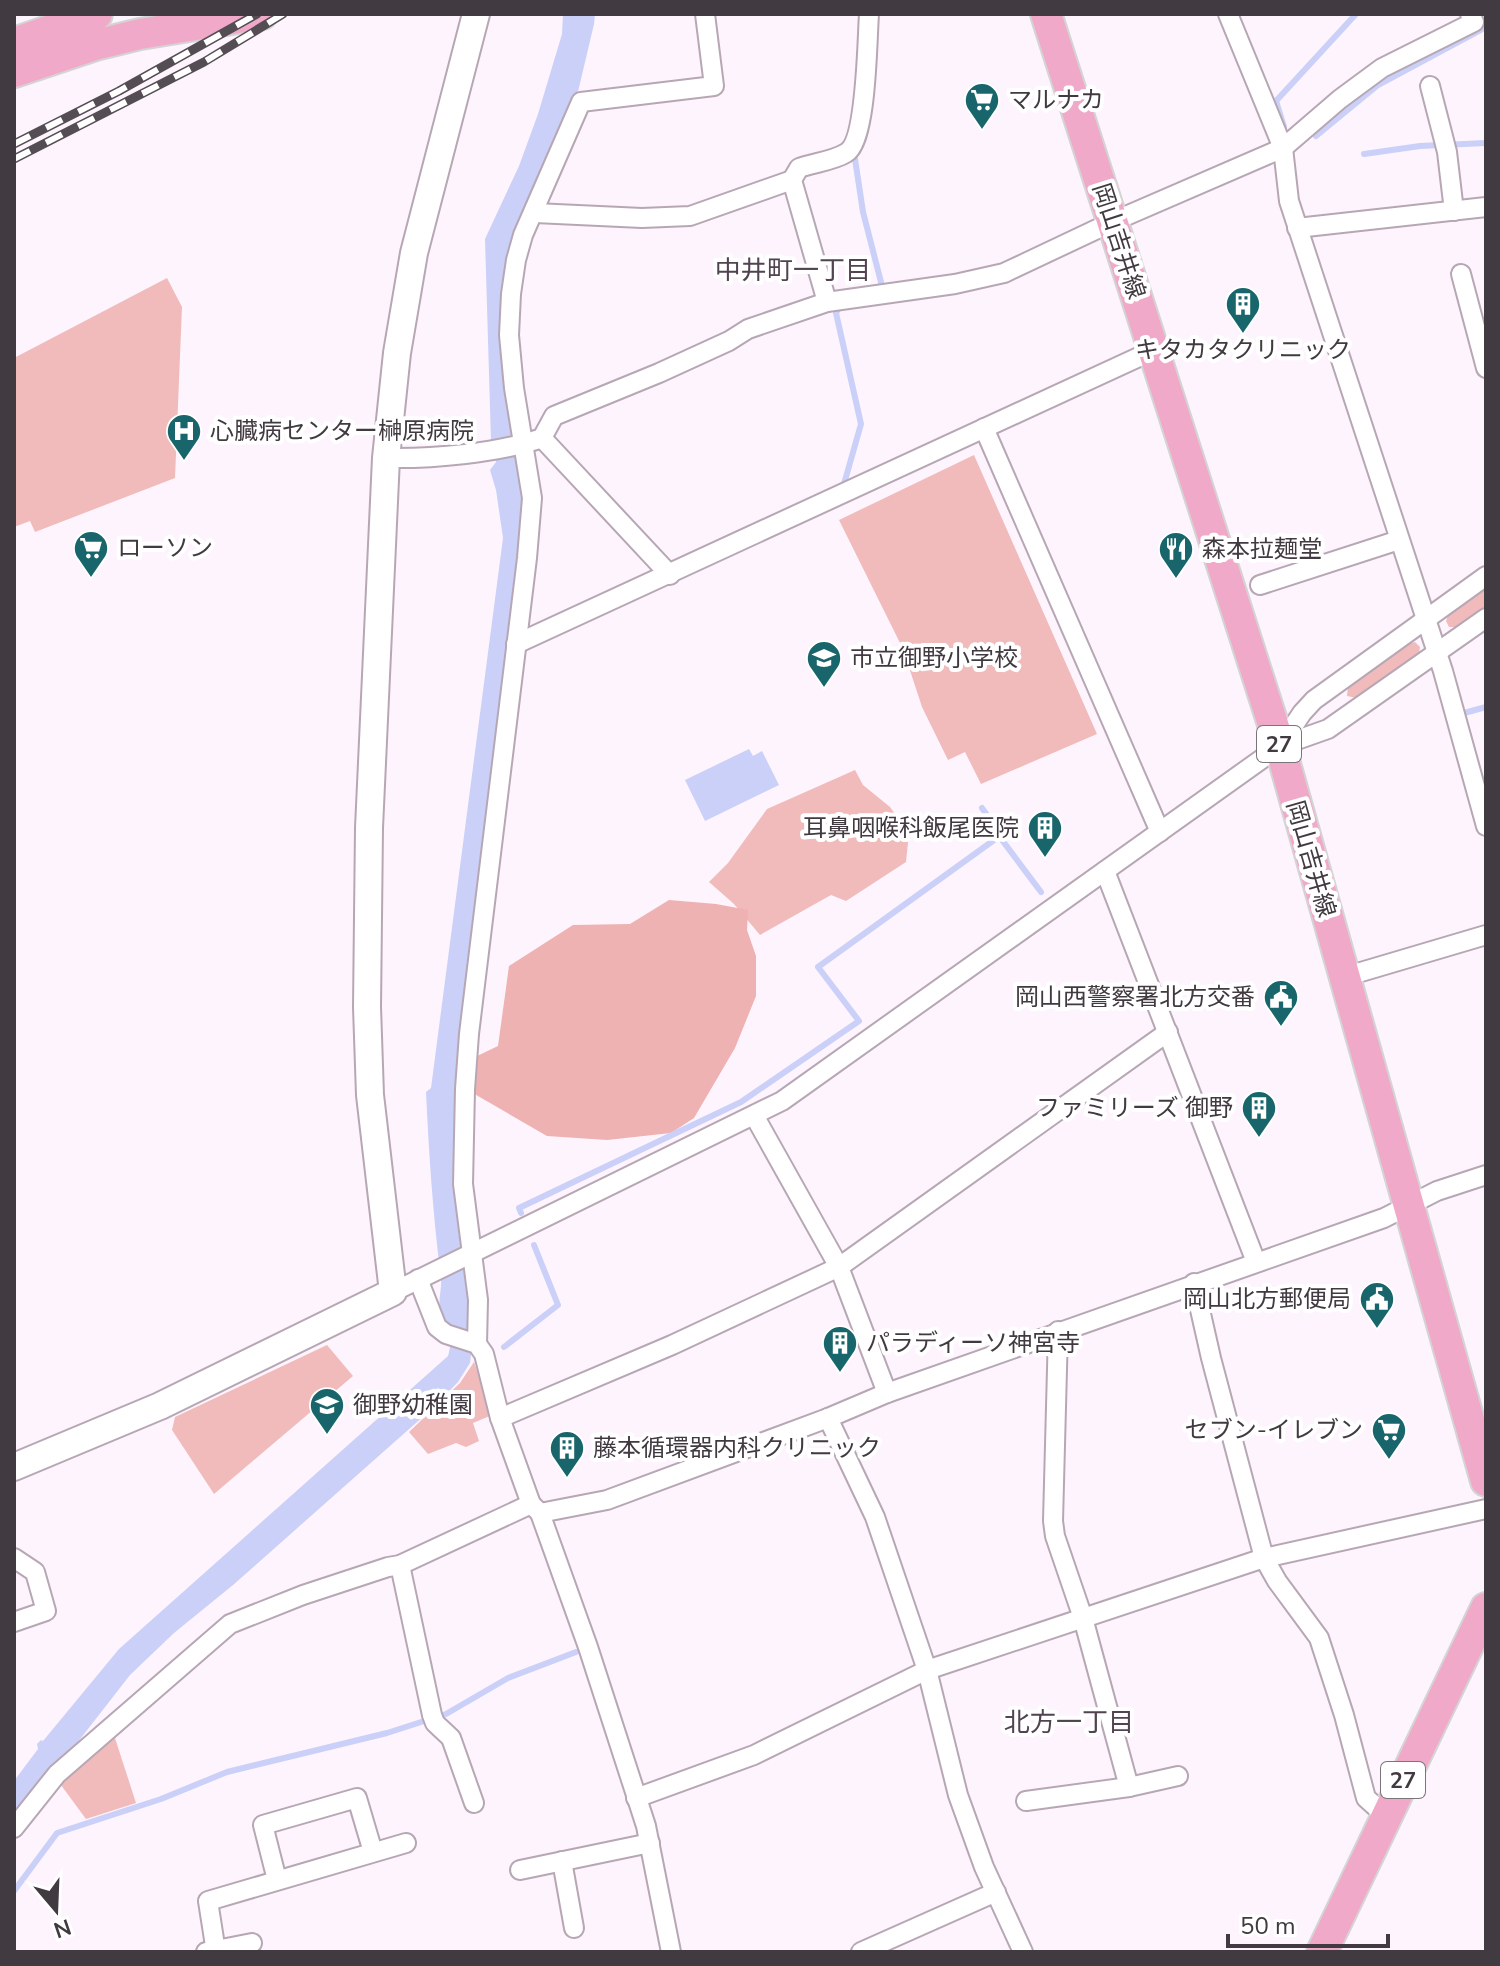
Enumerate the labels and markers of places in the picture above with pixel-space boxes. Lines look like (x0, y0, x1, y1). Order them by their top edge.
supermarket icon: マルナカ (963, 81, 1001, 131)
place label: マルナカ (1008, 84, 1104, 116)
building icon: キタカタクリニック (1224, 285, 1262, 335)
place label: キタカタクリニック (1135, 334, 1351, 366)
hospital icon: 心臓病センター榊原病院 (165, 412, 203, 462)
place label: 心臓病センター榊原病院 (210, 415, 474, 447)
supermarket icon: ローソン (72, 529, 110, 579)
restaurant icon: 森本拉麺堂 (1157, 530, 1195, 580)
place label: ローソン (117, 532, 213, 564)
place label: 森本拉麺堂 (1202, 533, 1322, 565)
school or university icon: 市立御野小学校 (805, 639, 843, 689)
place label: 市立御野小学校 (850, 642, 1018, 674)
building icon: 耳鼻咽喉科飯尾医院 (1026, 809, 1064, 859)
place label: 耳鼻咽喉科飯尾医院 (803, 812, 1019, 844)
public building icon: 岡山西警察署北方交番 (1262, 978, 1300, 1028)
place label: 岡山西警察署北方交番 (1015, 981, 1255, 1013)
building icon: ファミリーズ 御野 (1240, 1089, 1278, 1139)
place label: ファミリーズ 御野 (1036, 1092, 1233, 1124)
public building icon: 岡山北方郵便局 (1358, 1280, 1396, 1330)
place label: 岡山北方郵便局 (1183, 1283, 1351, 1315)
building icon: パラディーソ神宮寺 (821, 1324, 859, 1374)
place label: パラディーソ神宮寺 (866, 1327, 1080, 1359)
school or university icon: 御野幼稚園 (308, 1386, 346, 1436)
place label: 御野幼稚園 (353, 1389, 473, 1421)
supermarket icon: セブン-イレブン (1370, 1411, 1408, 1461)
place label: セブン-イレブン (1185, 1414, 1363, 1446)
building icon: 藤本循環器内科クリニック (548, 1429, 586, 1479)
place label: 藤本循環器内科クリニック (593, 1432, 881, 1464)

